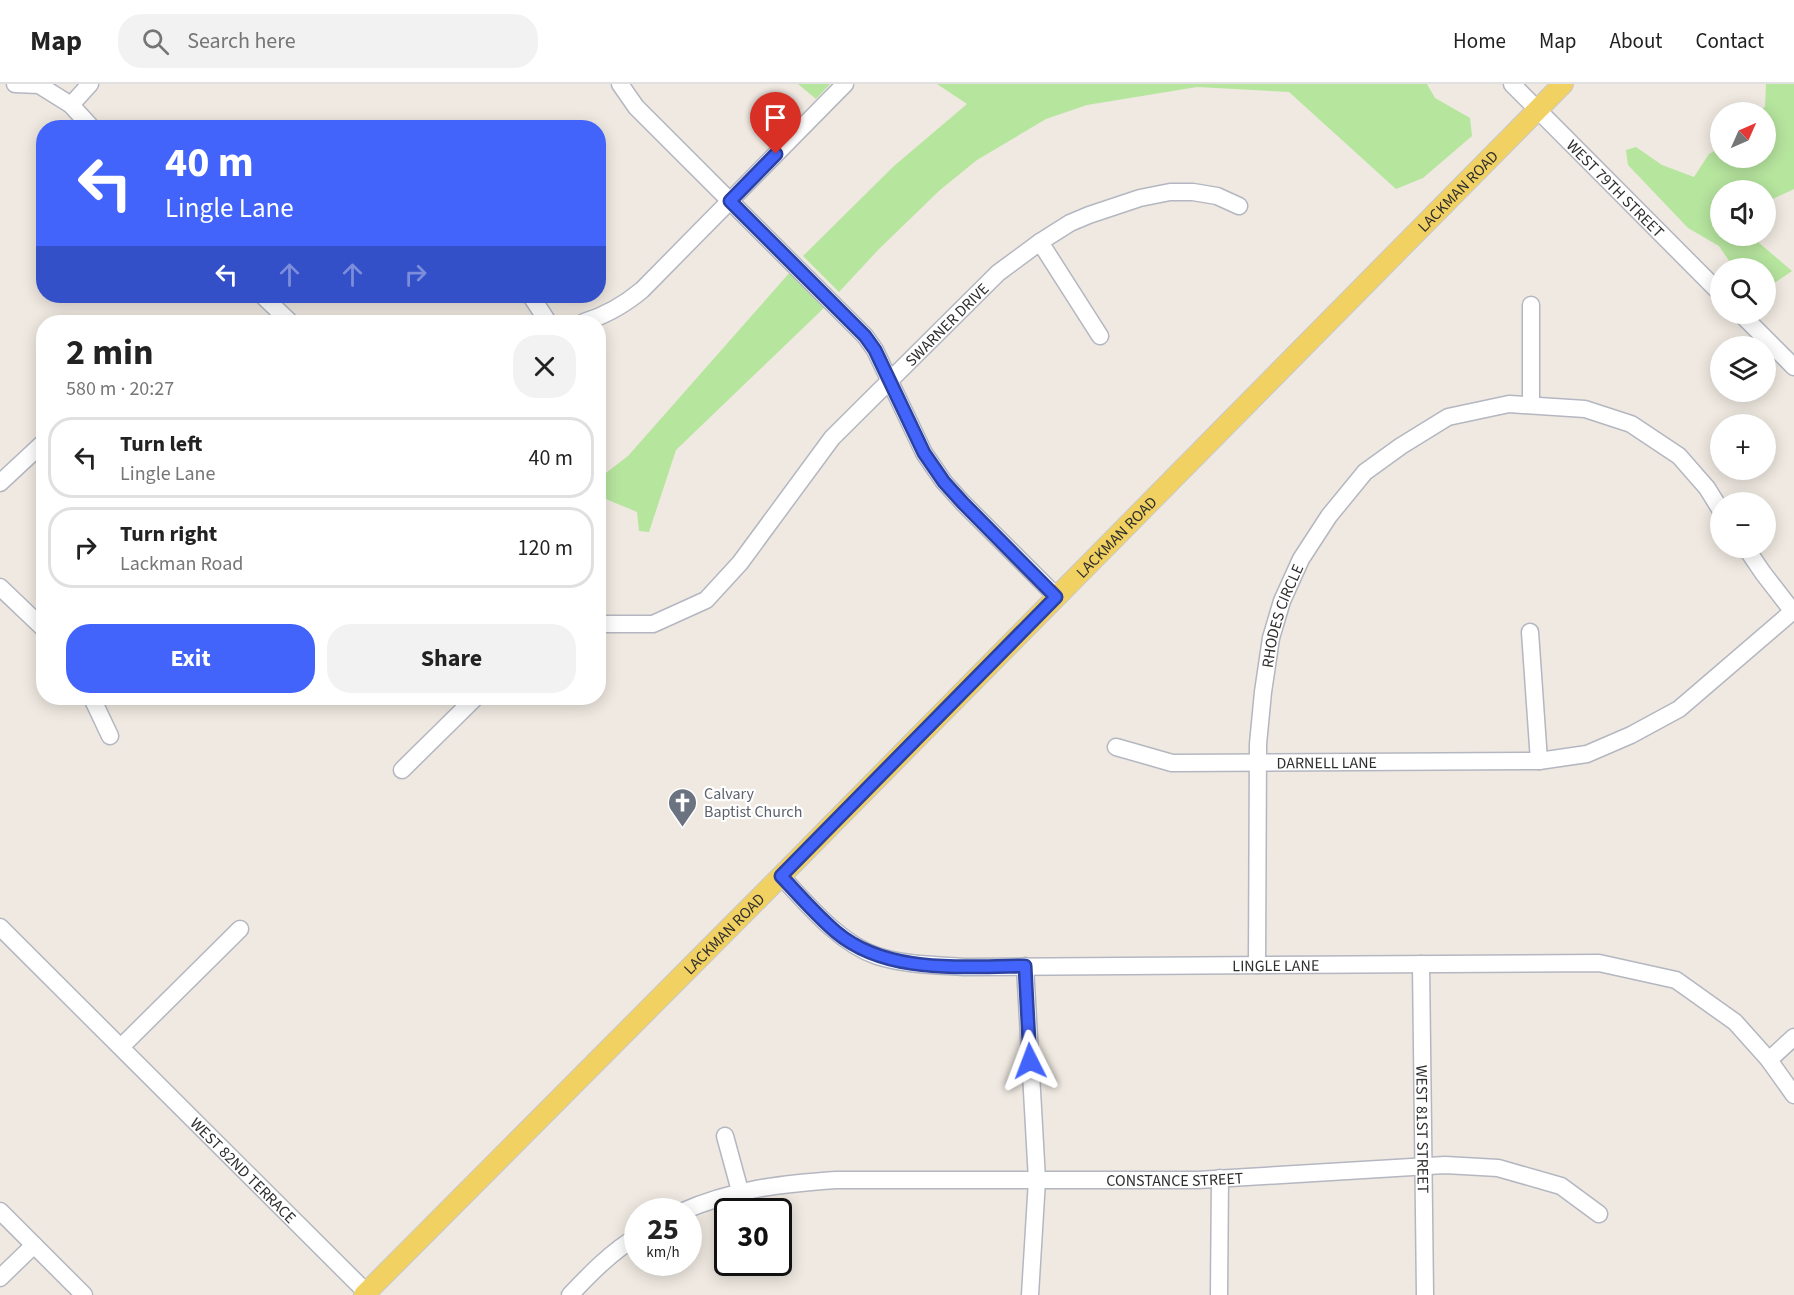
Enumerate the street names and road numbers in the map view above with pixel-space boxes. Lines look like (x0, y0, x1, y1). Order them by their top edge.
street label: WEST 79TH STREET (1561, 135, 1669, 243)
street label: LACKMAN ROAD (1413, 146, 1504, 237)
street label: SWARNER DRIVE (900, 278, 994, 371)
street label: LACKMAN ROAD (1071, 492, 1162, 583)
street label: RHODES CIRCLE (1257, 561, 1309, 669)
street label: DARNELL LANE (1277, 752, 1377, 774)
street label: LACKMAN ROAD (679, 889, 770, 980)
street label: LINGLE LANE (1232, 955, 1319, 977)
street label: WEST 81ST STREET (1410, 1065, 1434, 1194)
street label: WEST 82ND TERRACE (185, 1113, 301, 1228)
street label: CONSTANCE STREET (1106, 1167, 1244, 1192)

